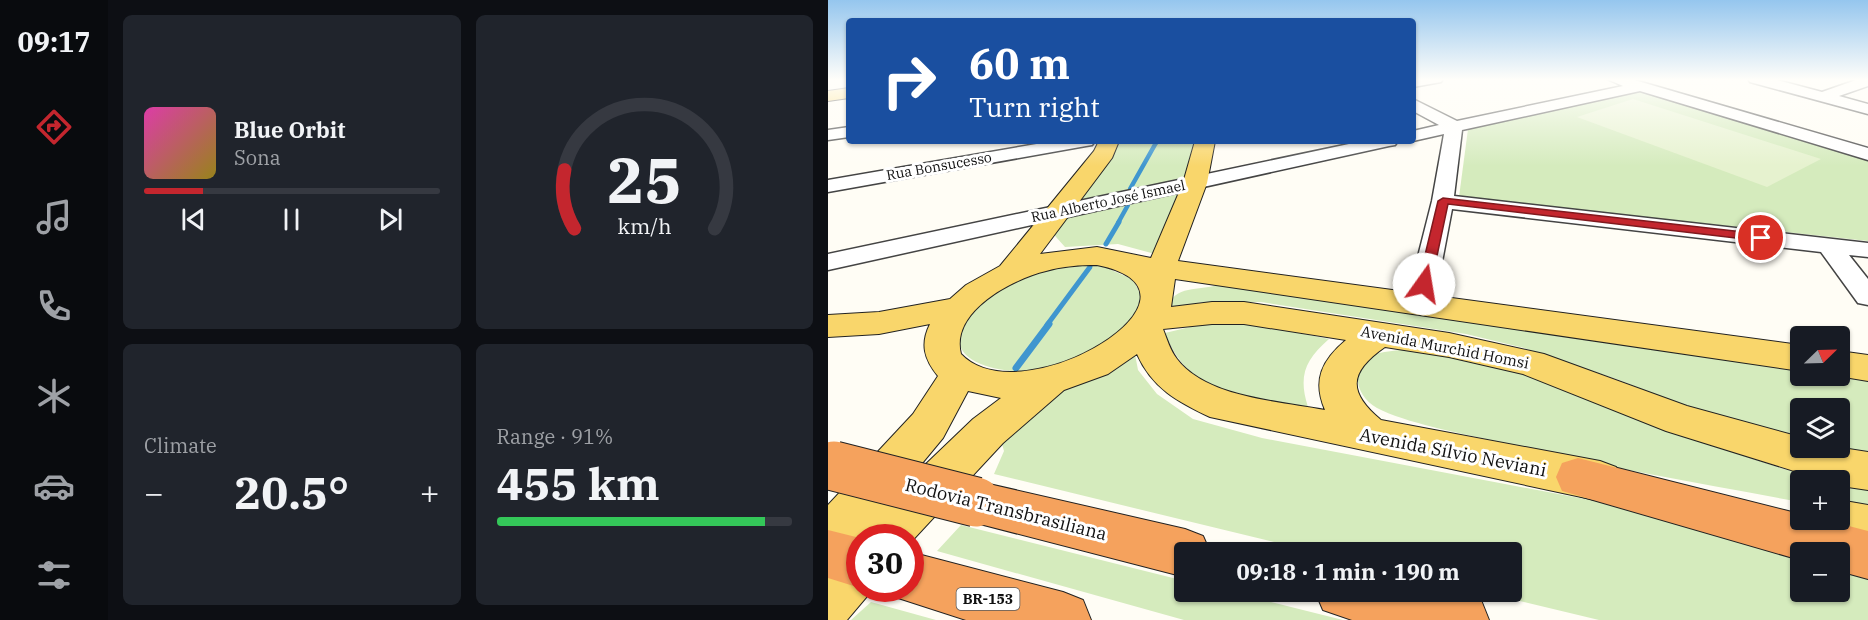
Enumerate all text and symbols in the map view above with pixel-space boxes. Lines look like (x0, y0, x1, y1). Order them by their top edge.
text: 09:17 (18, 24, 90, 59)
text: 60 m (969, 36, 1070, 91)
icon: right (870, 42, 948, 120)
text: Turn right (969, 89, 1100, 124)
icon: directions (33, 106, 75, 148)
text: Blue Orbit (234, 115, 345, 144)
text: 25 (607, 139, 682, 220)
text: Sona (234, 144, 281, 171)
street label: Rua Bonsucesso (885, 148, 993, 184)
street label: Rua Alberto José Ismael (1029, 176, 1187, 226)
icon: music (33, 196, 75, 238)
icon: previous (177, 203, 210, 236)
icon: pause (275, 203, 308, 236)
icon: next (374, 203, 407, 236)
text: km/h (617, 212, 671, 240)
pin (1735, 212, 1786, 263)
icon: arrive (1744, 221, 1777, 254)
position arrow (1392, 252, 1456, 316)
icon: phone (33, 285, 75, 327)
street label: Avenida Murchid Homsi (1359, 321, 1531, 373)
north arrow (1790, 326, 1850, 386)
map controls (1790, 326, 1850, 602)
icon: climate (33, 375, 75, 417)
button: layers (1790, 398, 1850, 458)
text: Range · 91% (497, 423, 613, 450)
street label: Avenida Sílvio Neviani (1357, 423, 1549, 481)
text: Climate (144, 432, 217, 459)
text: 455 km (497, 454, 660, 512)
text: 20.5° (234, 463, 349, 521)
icon: car (33, 465, 75, 507)
button: + (1790, 470, 1850, 530)
text: − (144, 471, 164, 514)
text: + (420, 471, 440, 514)
street label: Rodovia Transbrasiliana (903, 473, 1109, 545)
speed limit sign: 30 (846, 524, 924, 602)
button: − (1790, 542, 1850, 602)
icon: filters (33, 554, 75, 596)
text: 09:18 · 1 min · 190 m (1236, 557, 1460, 586)
road number: BR-153 (956, 588, 1020, 610)

